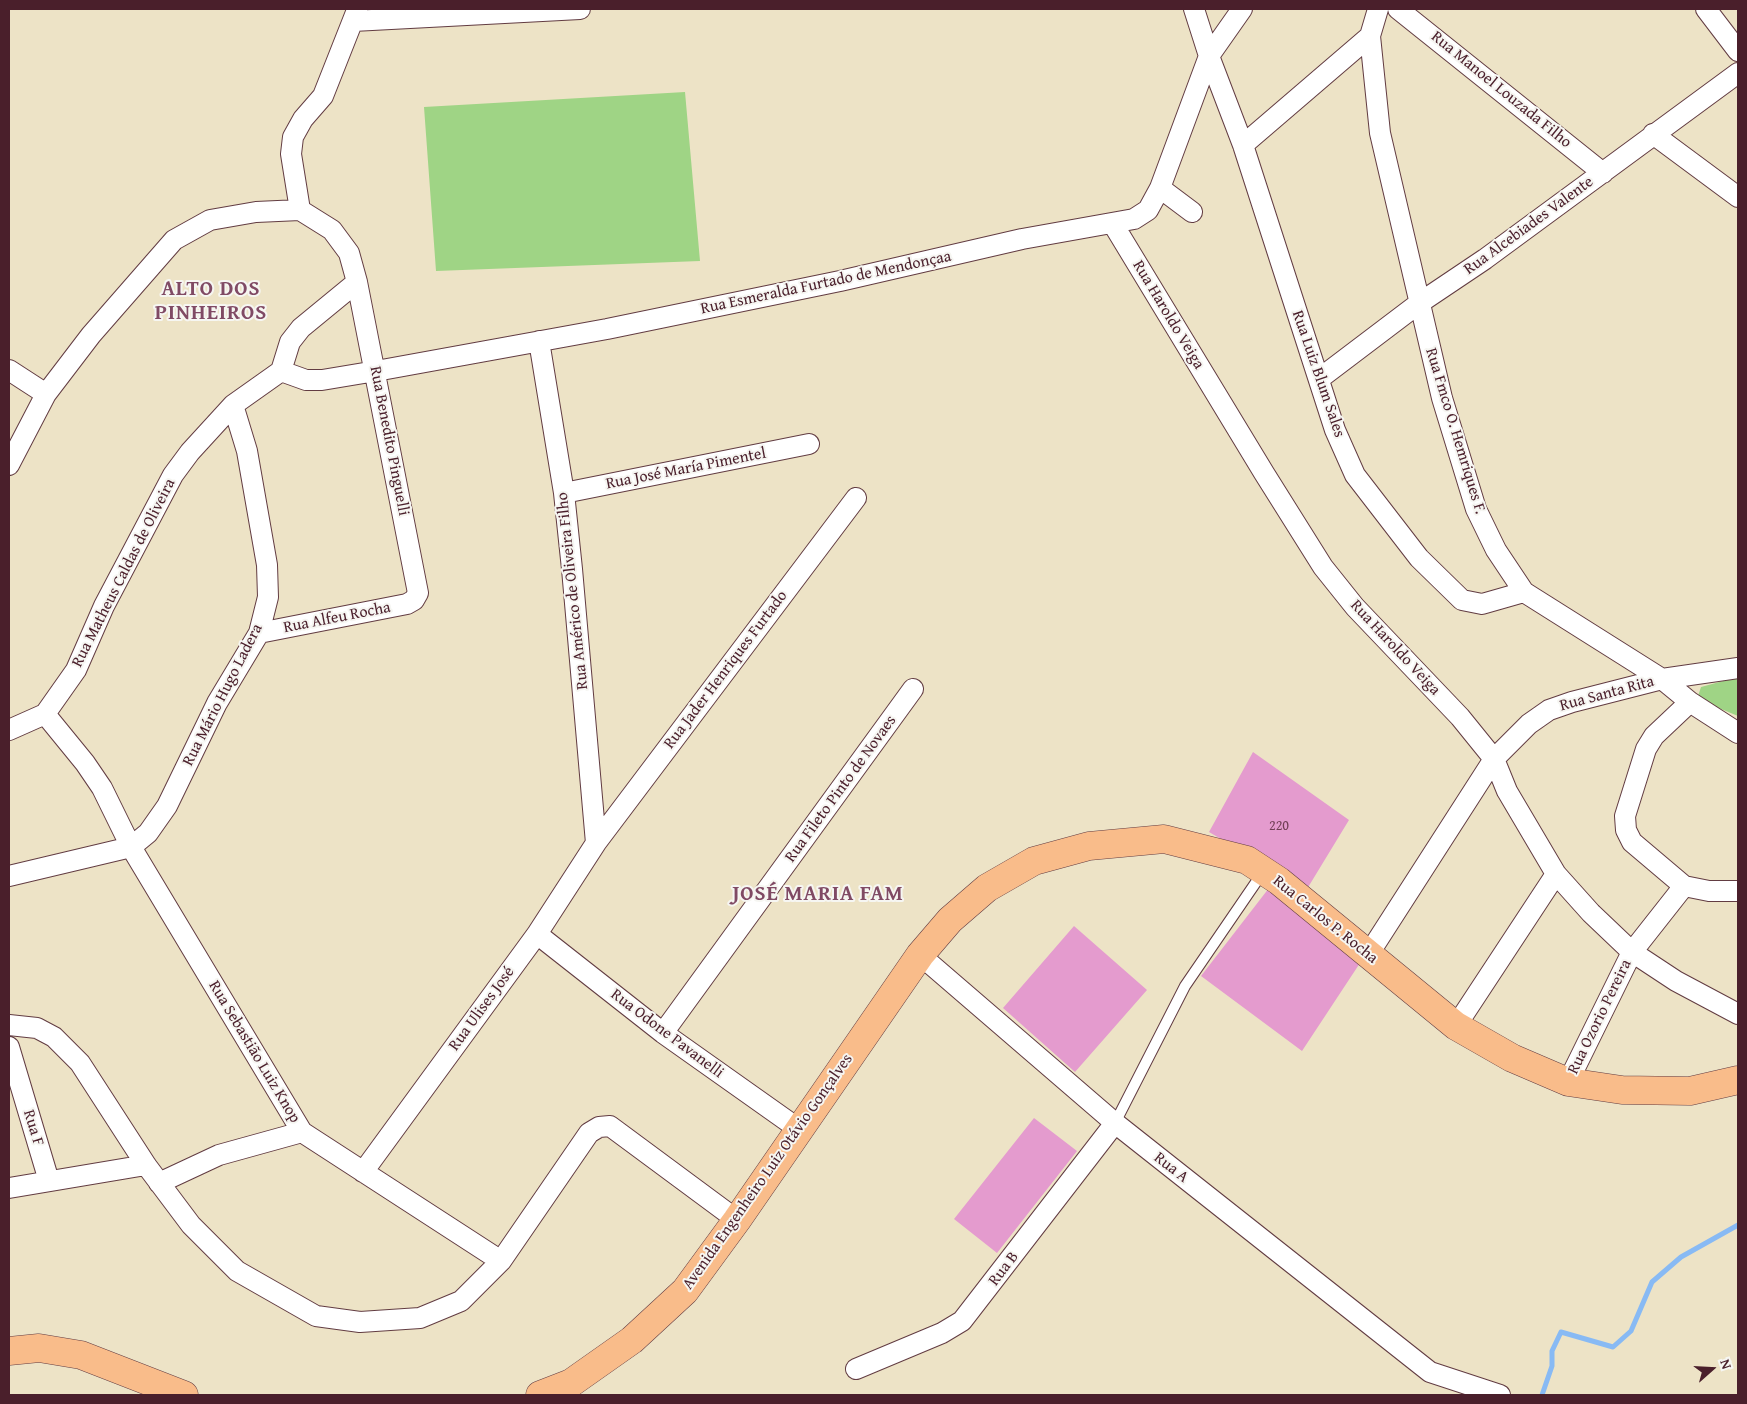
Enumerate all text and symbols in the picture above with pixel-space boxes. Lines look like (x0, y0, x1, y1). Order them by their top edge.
street label: Rua Manoel Louzada Filho (1427, 27, 1575, 153)
street label: Rua Alcebiades Valente (1461, 173, 1597, 279)
street label: Rua Esmeralda Furtado de Mendonçaa (699, 247, 953, 319)
street label: Rua Haroldo Veiga (1128, 257, 1208, 373)
district label: ALTO DOS PINHEIROS (154, 277, 268, 327)
street label: Rua Luiz Blum Sales (1287, 308, 1349, 440)
street label: Rua Fmco O. Hemriques F. (1421, 346, 1489, 516)
street label: Rua Benedito Pinguelli (365, 365, 413, 517)
street label: Rua José María Pimentel (604, 444, 768, 494)
street label: Rua Matheus Caldas de Oliveira (68, 476, 180, 670)
street label: Rua Américo de Oliveira Filho (553, 491, 593, 691)
street label: Rua Jader Henriques Furtado (660, 587, 792, 753)
street label: Rua Haroldo Veiga (1346, 596, 1444, 700)
street label: Rua Alfeu Rocha (282, 598, 392, 638)
street label: Rua Mário Hugo Ladera (179, 621, 267, 769)
street label: Rua Santa Rita (1558, 672, 1656, 716)
street label: Rua Fileto Pinto de Novaes (781, 712, 901, 866)
house number: 220 (1269, 818, 1289, 834)
street label: Rua Carlos P. Rocha (1269, 872, 1381, 968)
district label: JOSÉ MARIA FAM (730, 882, 906, 908)
street label: Rua Ozorio Pereira (1564, 957, 1636, 1077)
street label: Rua Ulises José (445, 963, 519, 1055)
street label: Rua Sebastião Luiz Knop (204, 977, 304, 1127)
street label: Rua Odone Pavanelli (607, 985, 727, 1083)
street label: Avenida Engenheiro Luiz Otávio Gonçalves (679, 1050, 857, 1294)
street label: Rua F (18, 1108, 48, 1148)
street label: Rua A (1150, 1149, 1192, 1187)
street label: Rua B (985, 1248, 1023, 1290)
north arrow (1687, 1344, 1737, 1394)
text: N (1715, 1356, 1737, 1372)

